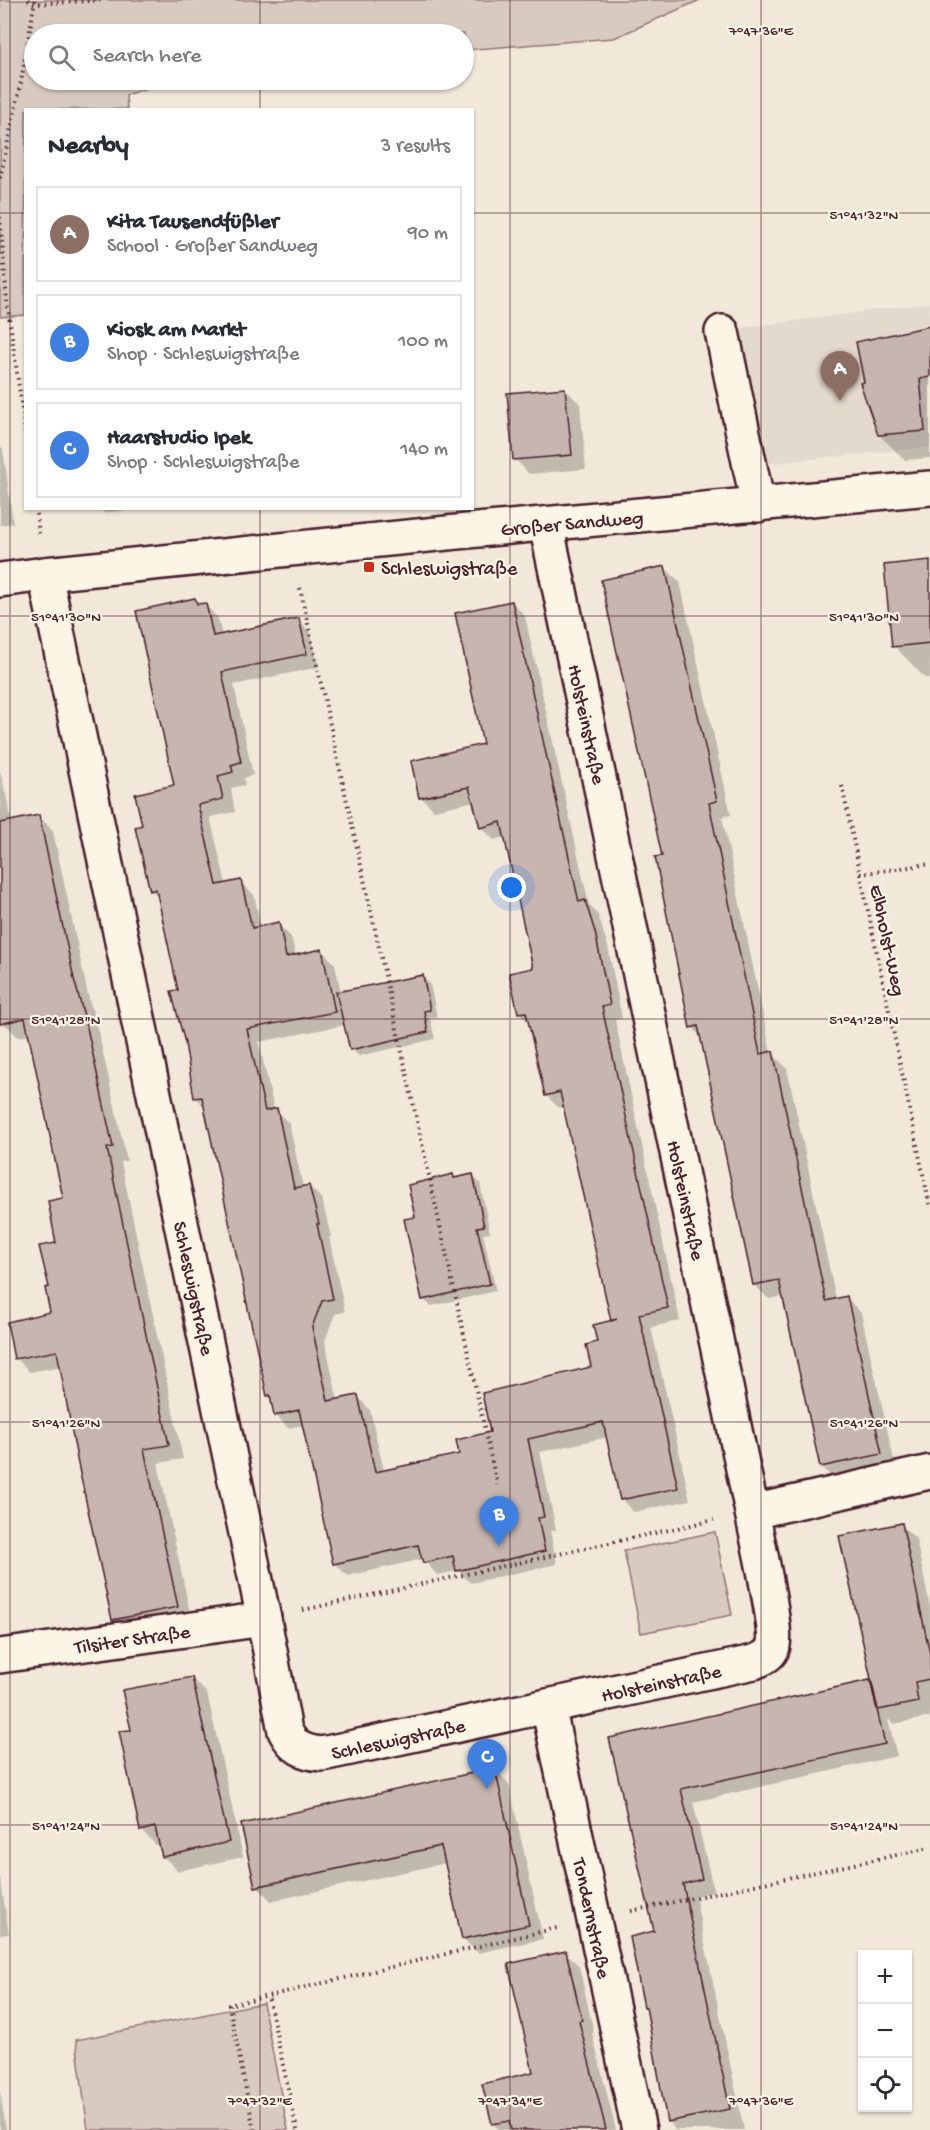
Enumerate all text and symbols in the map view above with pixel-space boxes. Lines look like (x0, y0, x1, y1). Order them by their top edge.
text: 7°47'36"E (728, 23, 794, 41)
search box (24, 24, 474, 90)
icon: search (45, 41, 78, 74)
text: Search here (93, 44, 201, 70)
text: Nearby (48, 132, 129, 163)
text: 3 results (381, 136, 450, 159)
text: 51°41'32"N (830, 207, 899, 225)
text: Kita Tausendfüßler (107, 210, 279, 236)
text: A (64, 223, 75, 246)
text: 90 m (408, 223, 448, 246)
text: School · Großer Sandweg (107, 236, 318, 259)
text: Kiosk am Markt (107, 318, 246, 344)
text: B (64, 331, 75, 354)
text: 100 m (398, 331, 448, 354)
text: Shop · Schleswigstraße (107, 344, 299, 367)
pin: A (820, 352, 860, 401)
text: Haarstudio Ipek (107, 426, 251, 452)
text: C (64, 439, 75, 462)
text: 140 m (400, 439, 448, 462)
text: Shop · Schleswigstraße (107, 452, 299, 475)
street label: Großer Sandweg (500, 508, 645, 543)
place label: Schleswigstraße (381, 559, 518, 582)
marker: Schleswigstraße (362, 560, 376, 574)
text: 51°41'30"N (31, 609, 101, 627)
text: 51°41'30"N (829, 609, 899, 627)
street label: Holsteinstraße (561, 663, 609, 787)
your location (497, 873, 526, 902)
street label: Elbholst-Weg (863, 883, 909, 999)
text: 51°41'28"N (31, 1012, 101, 1030)
text: 51°41'28"N (829, 1012, 899, 1030)
street label: Holsteinstraße (660, 1139, 708, 1263)
street label: Schleswigstraße (166, 1220, 217, 1358)
text: 51°41'26"N (32, 1415, 101, 1433)
text: 51°41'26"N (830, 1415, 899, 1433)
pin: B (480, 1496, 518, 1546)
street label: Tilsiter Straße (72, 1622, 192, 1661)
street label: Holsteinstraße (600, 1661, 724, 1709)
street label: Schleswigstraße (330, 1716, 468, 1767)
pin: C (468, 1740, 506, 1789)
text: 51°41'24"N (32, 1818, 100, 1836)
text: 51°41'24"N (830, 1818, 898, 1836)
street label: Tondernstraße (565, 1855, 614, 1982)
map controls (858, 1950, 912, 2112)
button: + (858, 1950, 912, 2004)
button: − (858, 2004, 912, 2058)
button: locate (858, 2058, 912, 2112)
text: 7°47'32"E (227, 2093, 293, 2111)
text: 7°47'34"E (477, 2093, 543, 2111)
text: 7°47'36"E (728, 2093, 794, 2111)

